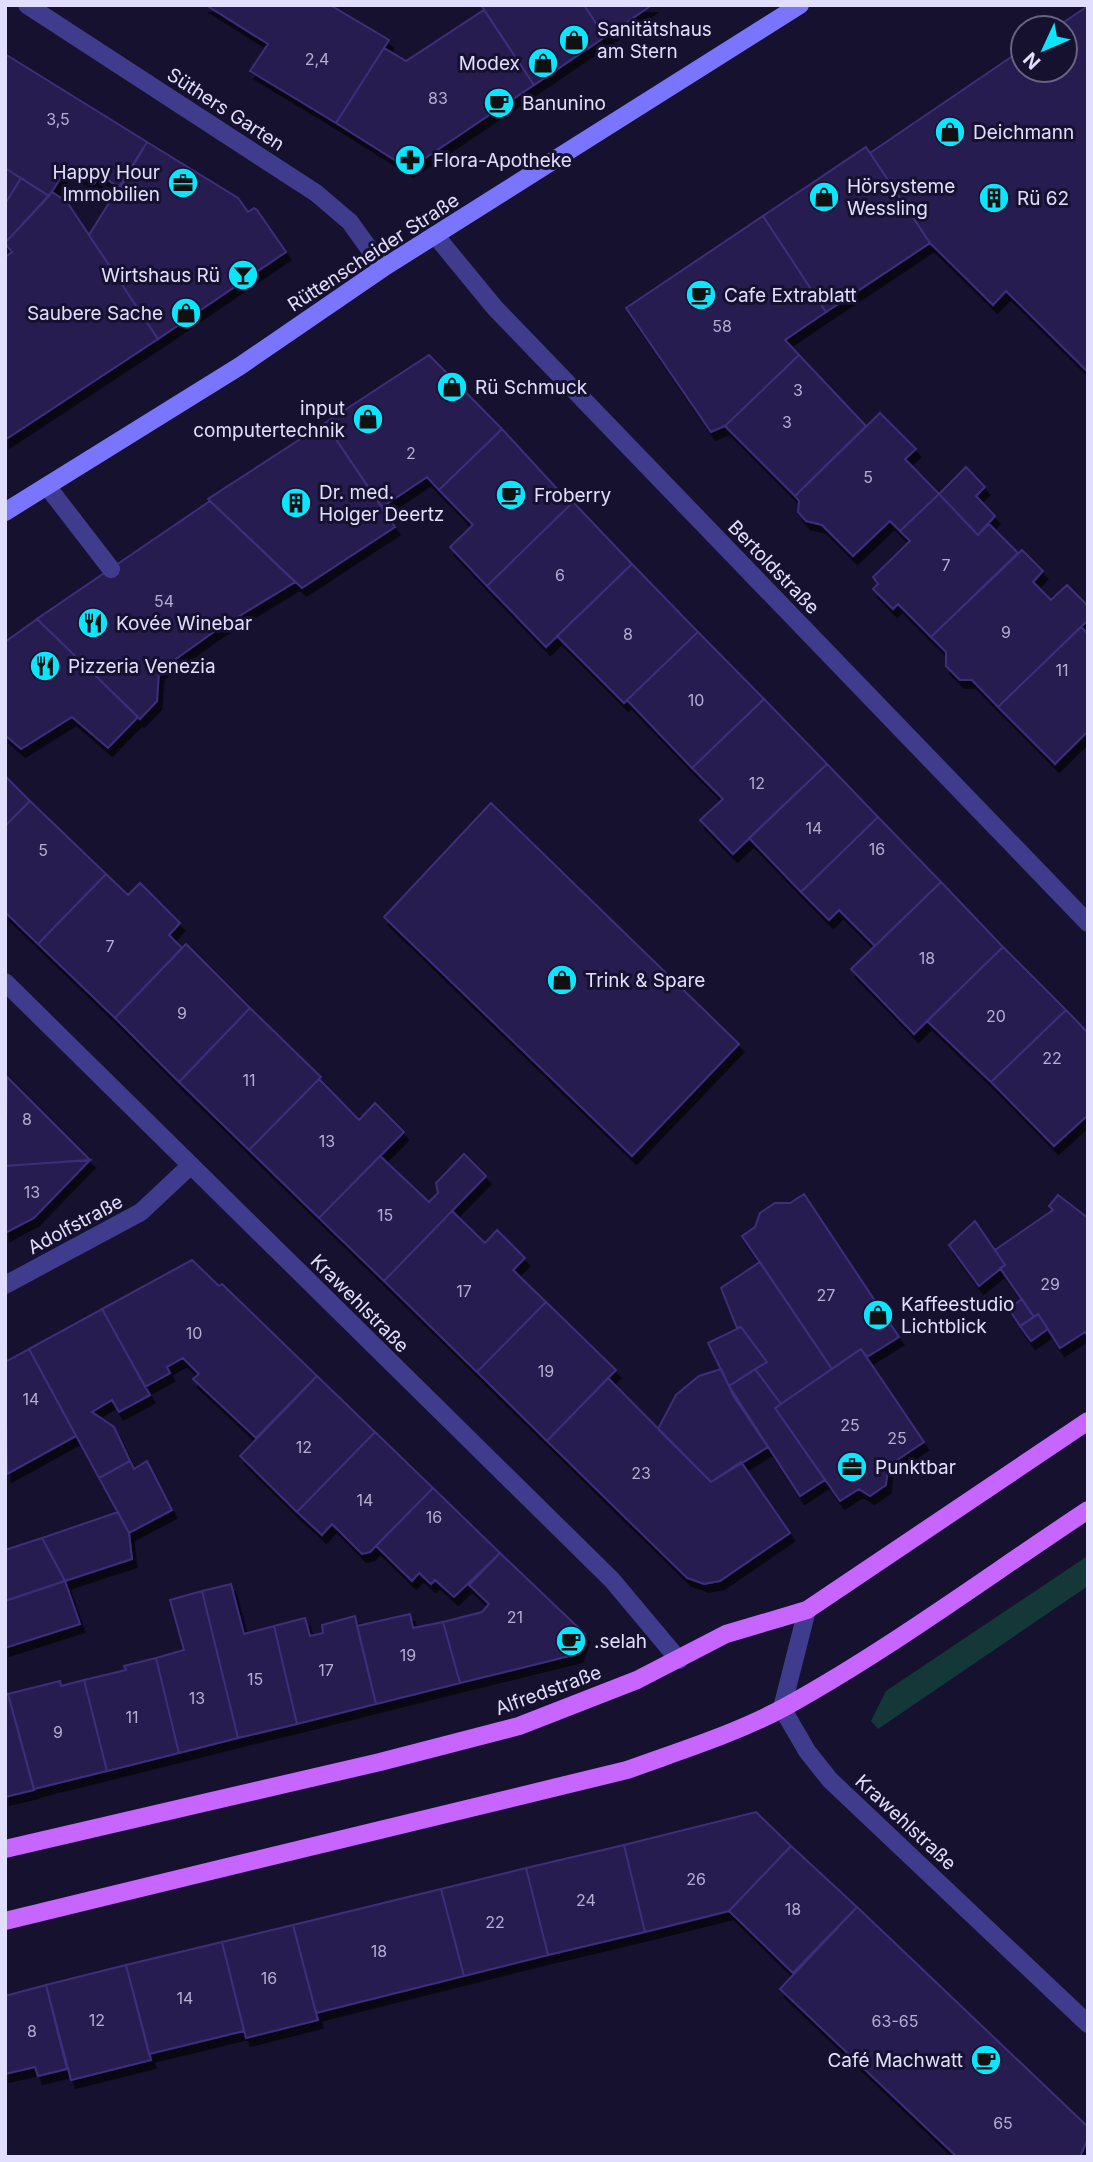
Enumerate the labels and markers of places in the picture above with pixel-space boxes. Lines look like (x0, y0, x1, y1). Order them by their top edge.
place label: Sanitätshaus am Stern (597, 18, 712, 63)
shop icon: Sanitätshaus am Stern (557, 23, 591, 57)
shop icon: Modex (526, 46, 560, 80)
place label: Modex (459, 52, 520, 75)
cafe icon: Banunino (482, 86, 516, 120)
place label: Banunino (522, 92, 606, 115)
shop icon: Deichmann (933, 115, 967, 149)
place label: Deichmann (973, 121, 1074, 144)
pharmacy icon: Flora-Apotheke (393, 143, 427, 177)
place label: Flora-Apotheke (433, 149, 572, 172)
place label: Happy Hour Immobilien (52, 161, 160, 206)
office icon: Happy Hour Immobilien (166, 166, 200, 200)
place label: Hörsysteme Wessling (847, 175, 955, 220)
shop icon: Hörsysteme Wessling (807, 180, 841, 214)
building icon: Rü 62 (977, 181, 1011, 215)
place label: Rü 62 (1017, 187, 1069, 210)
bar icon: Wirtshaus Rü (226, 258, 260, 292)
place label: Wirtshaus Rü (101, 264, 220, 287)
cafe icon: Cafe Extrablatt (684, 278, 718, 312)
place label: Cafe Extrablatt (724, 284, 857, 307)
shop icon: Saubere Sache (169, 296, 203, 330)
place label: Saubere Sache (27, 302, 163, 325)
shop icon: Rü Schmuck (435, 370, 469, 404)
place label: Rü Schmuck (475, 376, 588, 399)
place label: input computertechnik (193, 397, 346, 442)
shop icon: input computertechnik (351, 402, 385, 436)
cafe icon: Froberry (494, 478, 528, 512)
place label: Dr. med. Holger Deertz (319, 481, 444, 526)
place label: Froberry (534, 484, 612, 507)
building icon: Dr. med. Holger Deertz (279, 486, 313, 520)
restaurant icon: Kovée Winebar (76, 606, 110, 640)
place label: Kovée Winebar (116, 612, 252, 635)
restaurant icon: Pizzeria Venezia (28, 649, 62, 683)
place label: Pizzeria Venezia (68, 655, 216, 678)
shop icon: Trink & Spare (545, 963, 579, 997)
place label: Trink & Spare (585, 969, 705, 992)
place label: Kaffeestudio Lichtblick (901, 1293, 1014, 1338)
shop icon: Kaffeestudio Lichtblick (861, 1298, 895, 1332)
office icon: Punktbar (835, 1450, 869, 1484)
place label: Punktbar (875, 1456, 956, 1479)
cafe icon: .selah (554, 1624, 588, 1658)
place label: .selah (594, 1630, 647, 1653)
cafe icon: Café Machwatt (969, 2043, 1003, 2077)
place label: Café Machwatt (827, 2049, 963, 2072)

